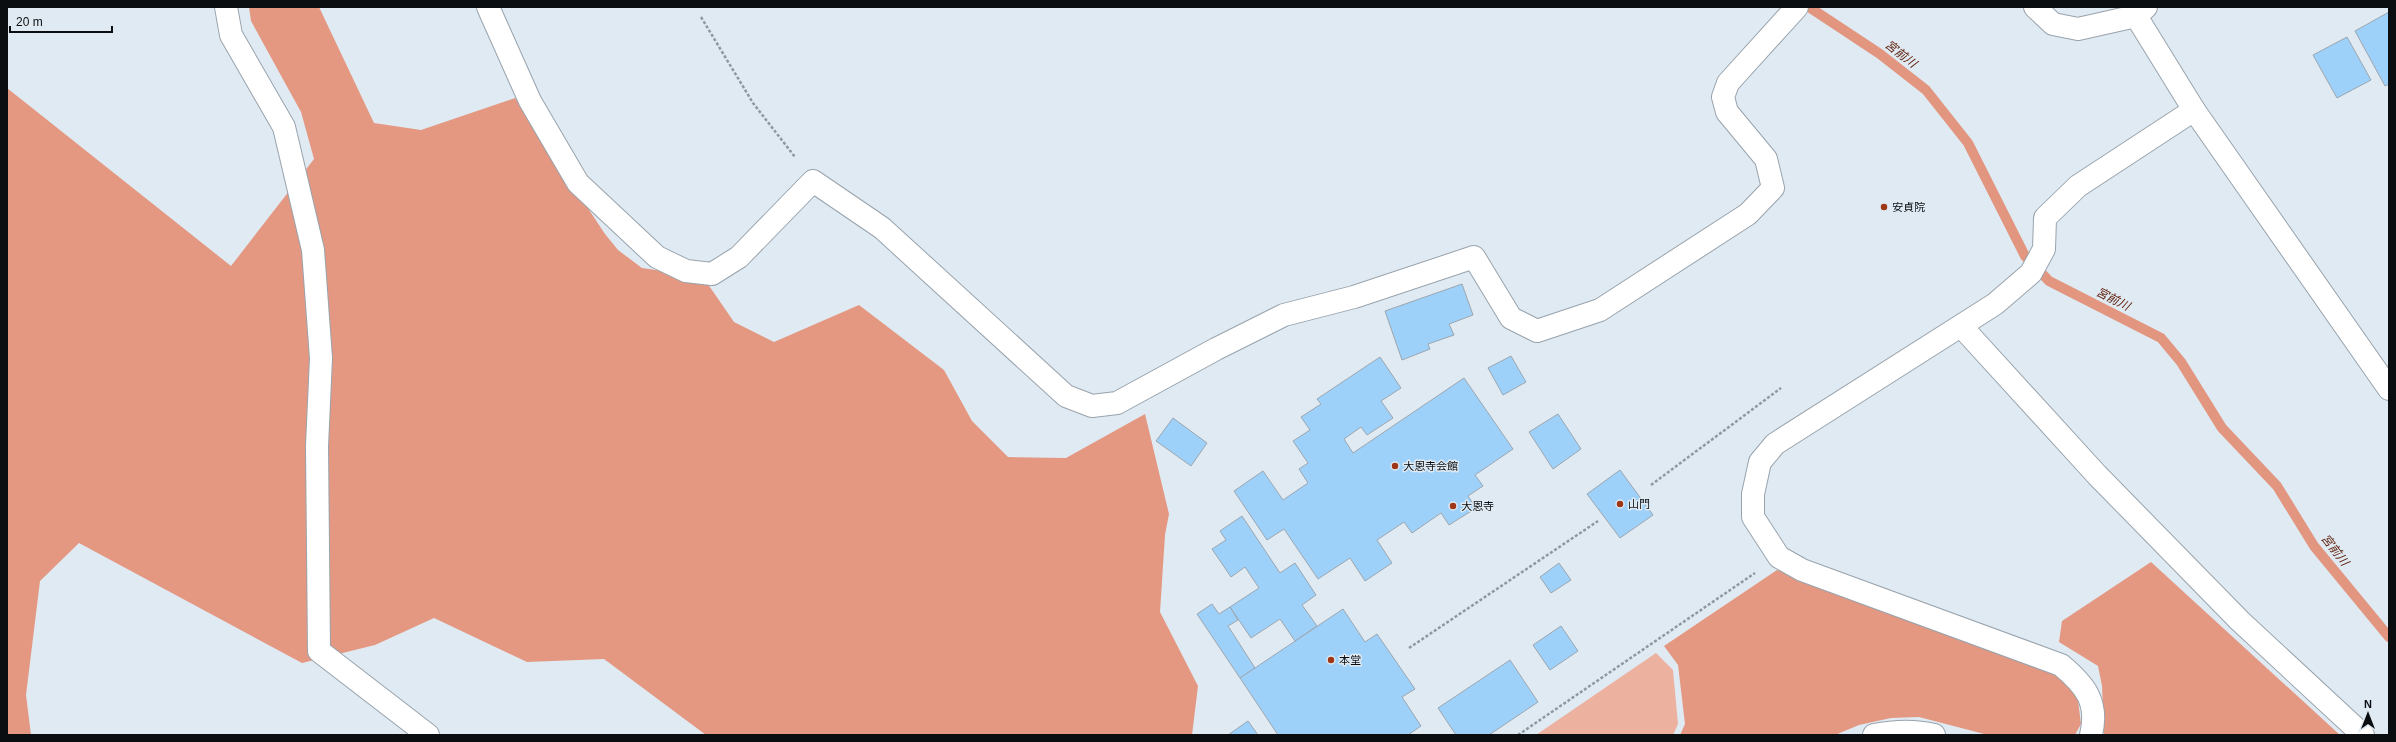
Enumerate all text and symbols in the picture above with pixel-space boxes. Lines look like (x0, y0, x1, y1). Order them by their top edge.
scale bar (10, 8, 112, 34)
text: 20 m (16, 15, 43, 29)
water label: 宮前川 (1883, 37, 1921, 72)
place label: 安貞院 (1892, 201, 1925, 213)
marker: 安貞院 (1879, 202, 1889, 212)
water label: 宮前川 (2094, 285, 2134, 314)
place label: 大恩寺会館 (1403, 460, 1458, 472)
marker: 大恩寺会館 (1390, 461, 1400, 471)
place label: 山門 (1628, 498, 1650, 510)
marker: 山門 (1615, 499, 1625, 509)
place label: 大恩寺 (1461, 500, 1494, 512)
marker: 大恩寺 (1448, 501, 1458, 511)
water label: 宮前川 (2318, 532, 2353, 570)
place label: 本堂 (1339, 654, 1361, 666)
marker: 本堂 (1326, 655, 1336, 665)
north arrow (2348, 694, 2388, 734)
text: N (2364, 698, 2372, 710)

